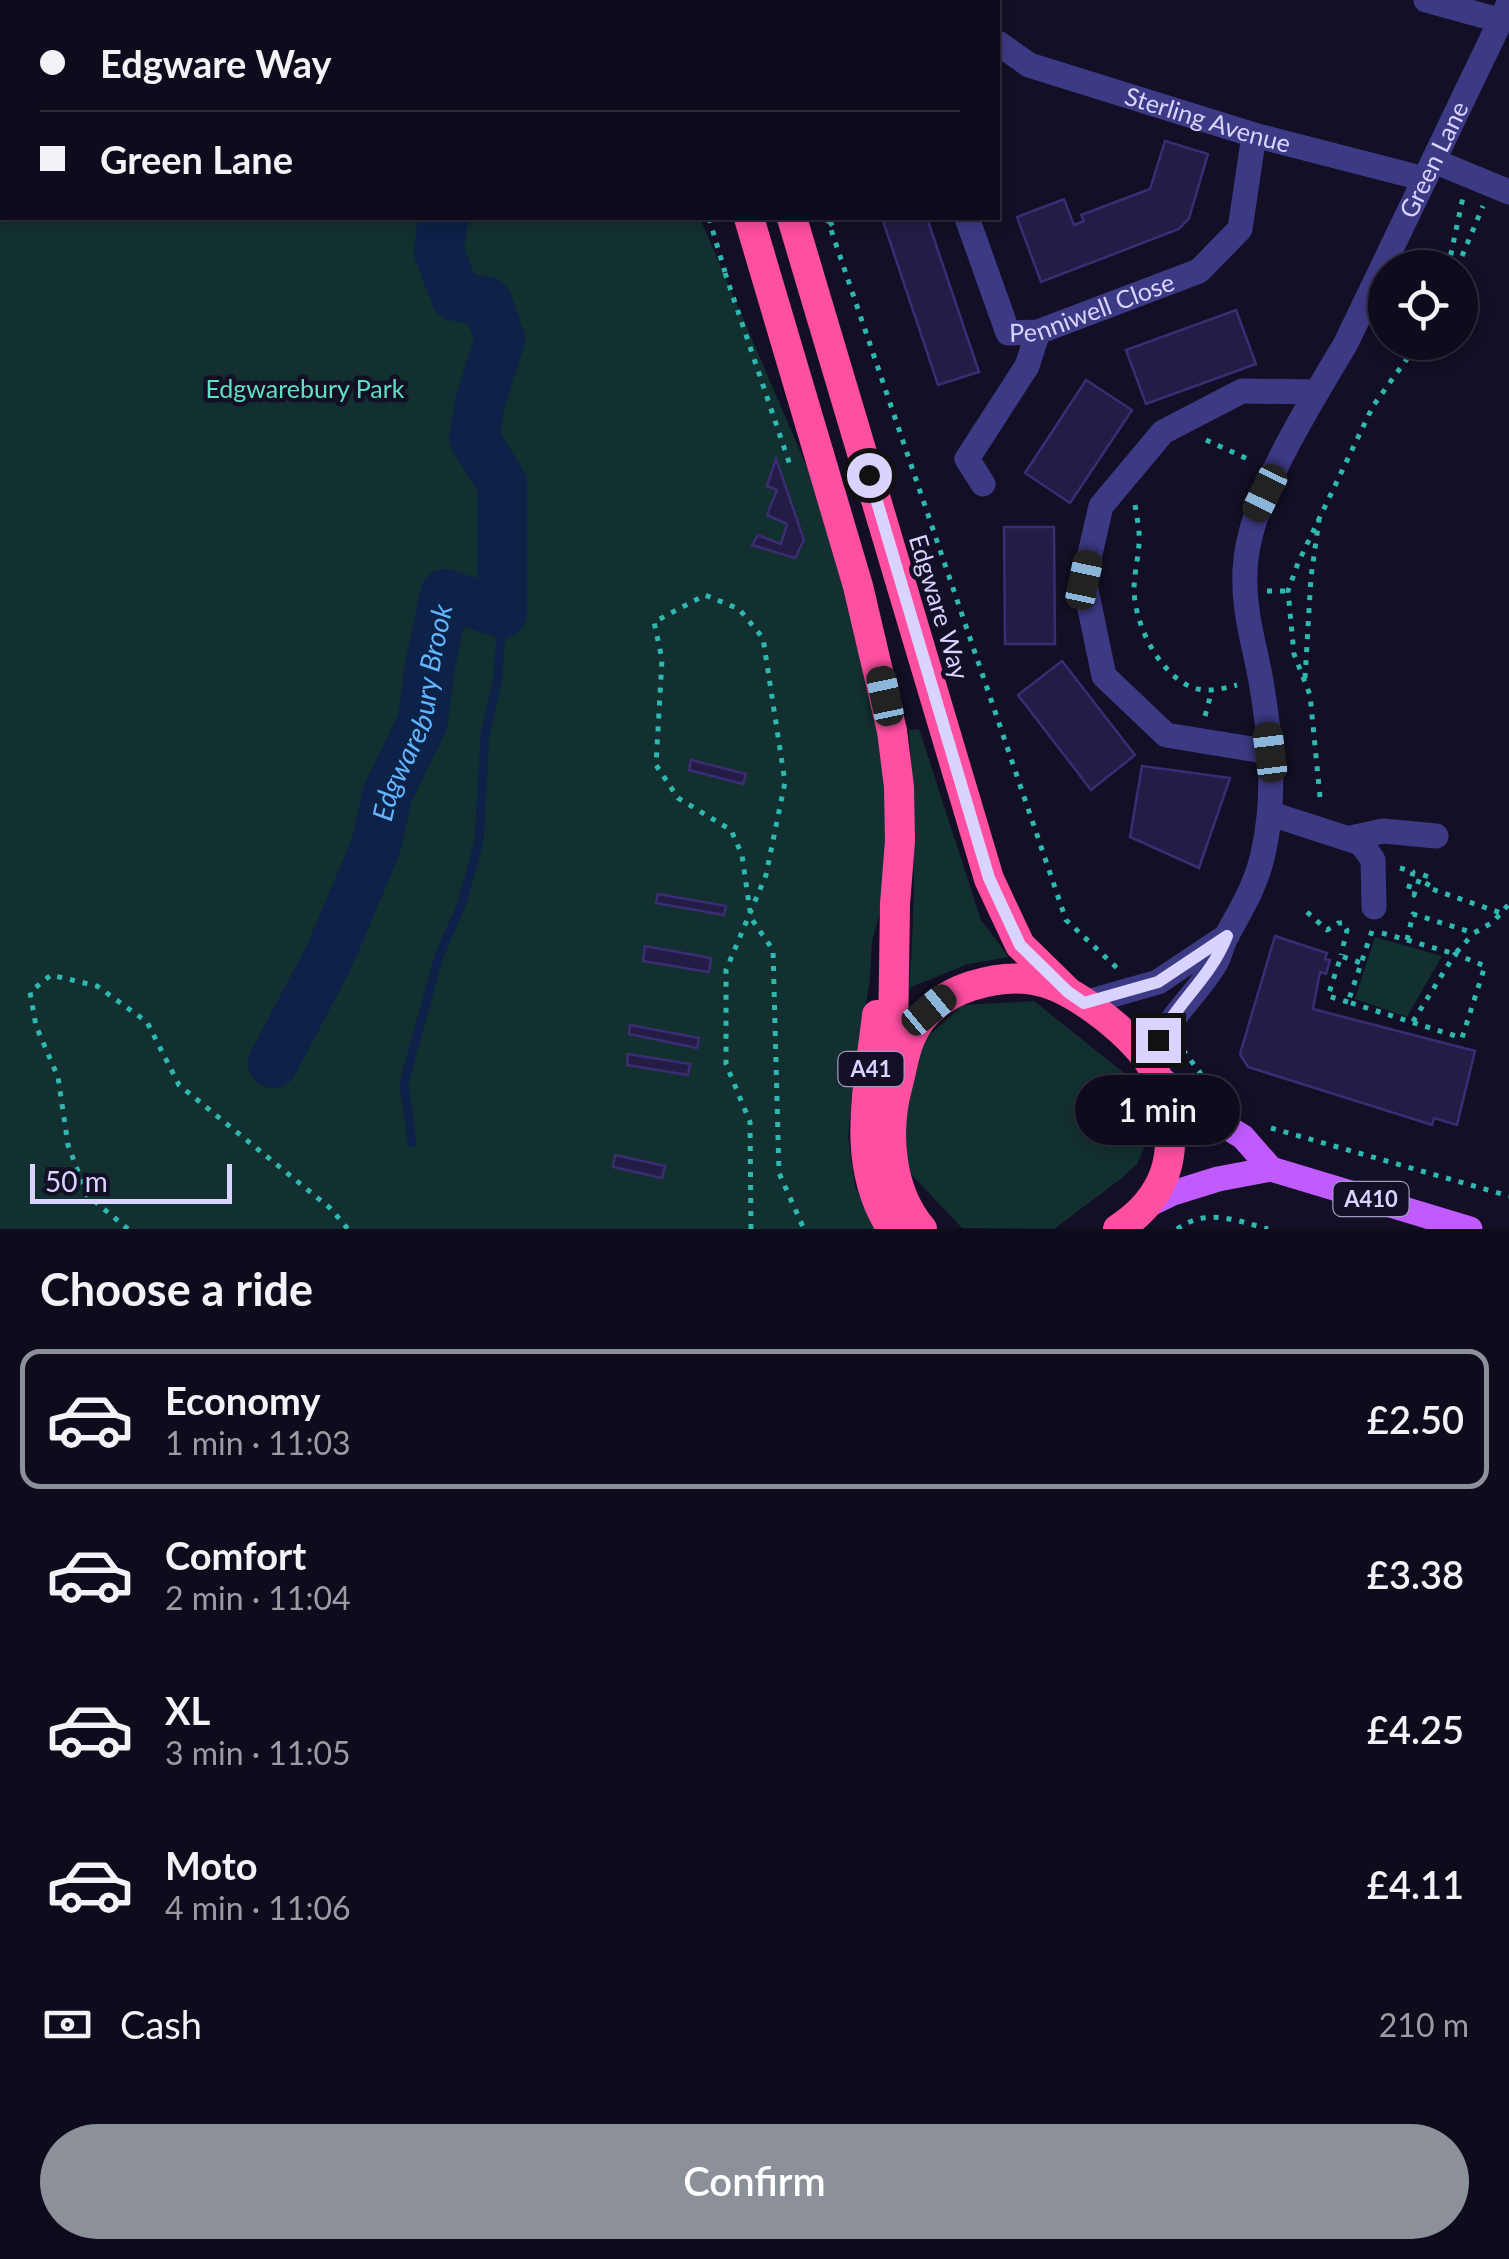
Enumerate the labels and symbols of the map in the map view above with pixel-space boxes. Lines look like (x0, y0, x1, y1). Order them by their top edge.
street label: Sterling Avenue (1122, 80, 1294, 158)
street label: Green Lane (1392, 96, 1474, 223)
street label: Penniwell Close (1009, 266, 1178, 347)
park label: Edgwarebury Park (205, 373, 405, 403)
route start (847, 453, 892, 498)
car (1238, 459, 1292, 527)
street label: Edgware Way (904, 531, 976, 683)
car (1063, 548, 1105, 612)
water label: Edgwarebury Brook (364, 600, 459, 824)
car (864, 664, 906, 728)
car (1251, 720, 1289, 784)
car (896, 979, 962, 1041)
route end (1136, 1018, 1181, 1063)
road number: A41 (838, 1052, 904, 1086)
callout: 1 min (1076, 1075, 1240, 1145)
scale bar (30, 1159, 232, 1204)
road number: A410 (1334, 1182, 1408, 1216)

